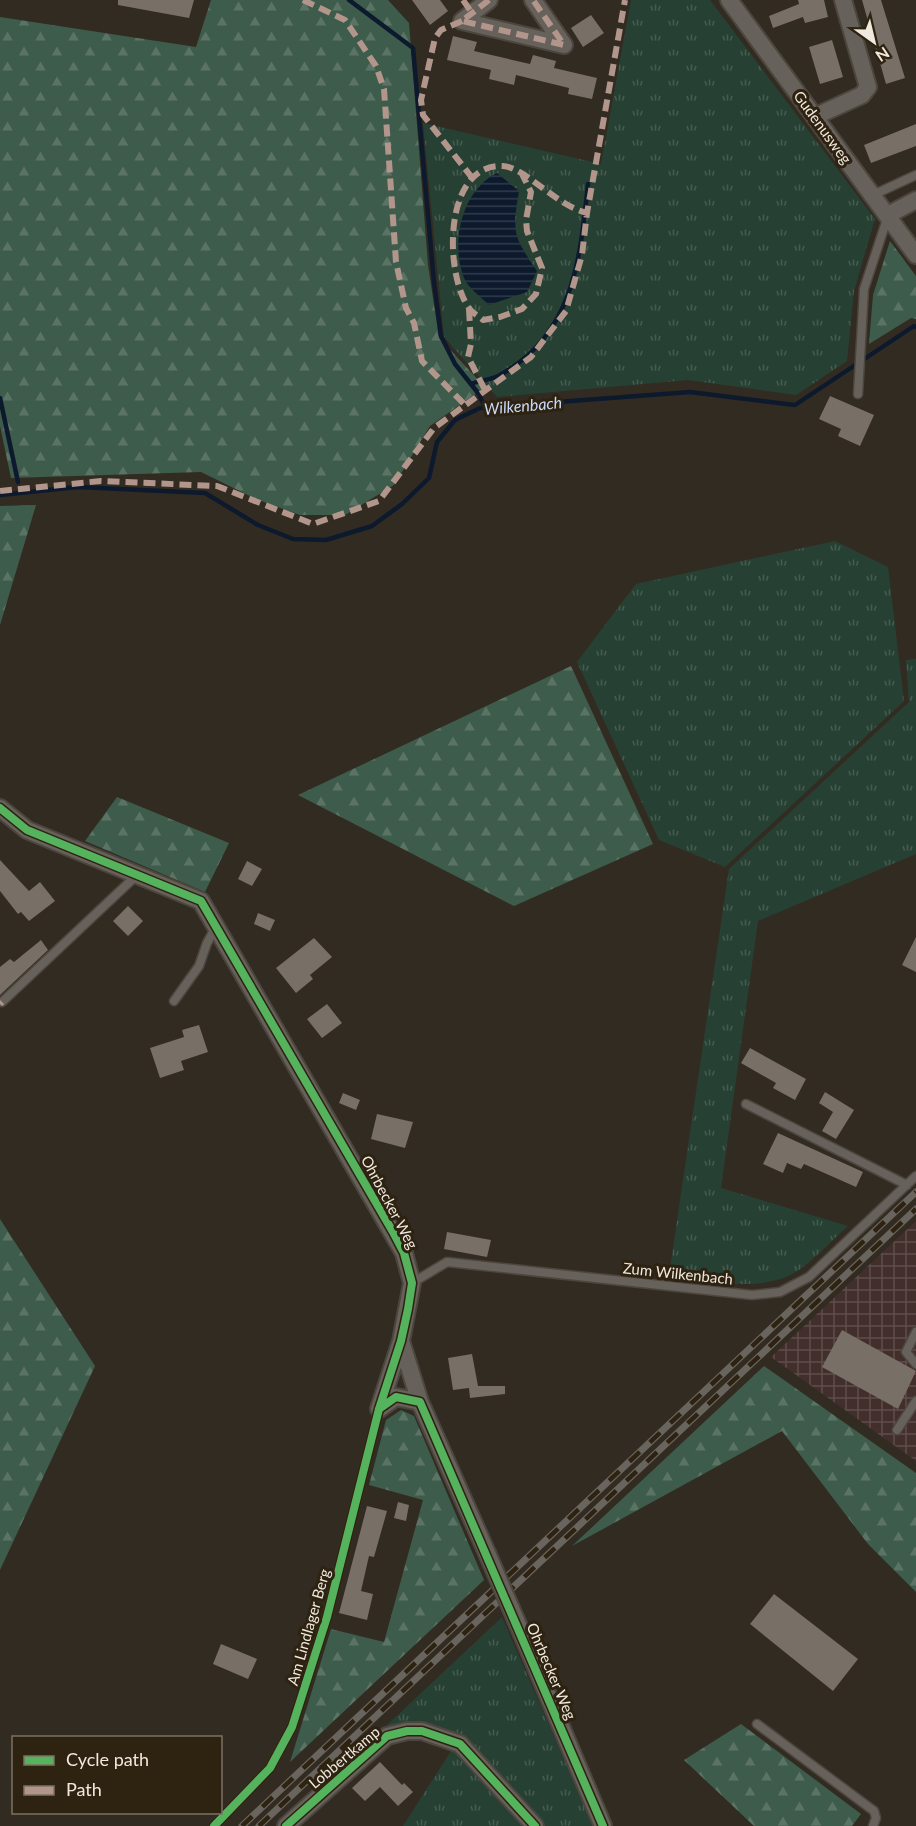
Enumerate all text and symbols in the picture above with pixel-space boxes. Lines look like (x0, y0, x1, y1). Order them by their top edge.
north arrow (844, 12, 904, 72)
text: N (872, 44, 893, 66)
street label: Gudenusweg (790, 87, 856, 167)
water label: Wilkenbach (483, 392, 563, 418)
street label: Ohrbecker Weg (358, 1152, 422, 1252)
street label: Zum Wilkenbach (622, 1258, 734, 1288)
street label: Am Lindlager Berg (283, 1566, 333, 1687)
street label: Ohrbecker Weg (523, 1620, 581, 1722)
street label: Lobbertkamp (305, 1722, 383, 1792)
legend (12, 1736, 222, 1814)
text: Cycle path (66, 1748, 149, 1770)
text: Path (66, 1778, 102, 1800)

